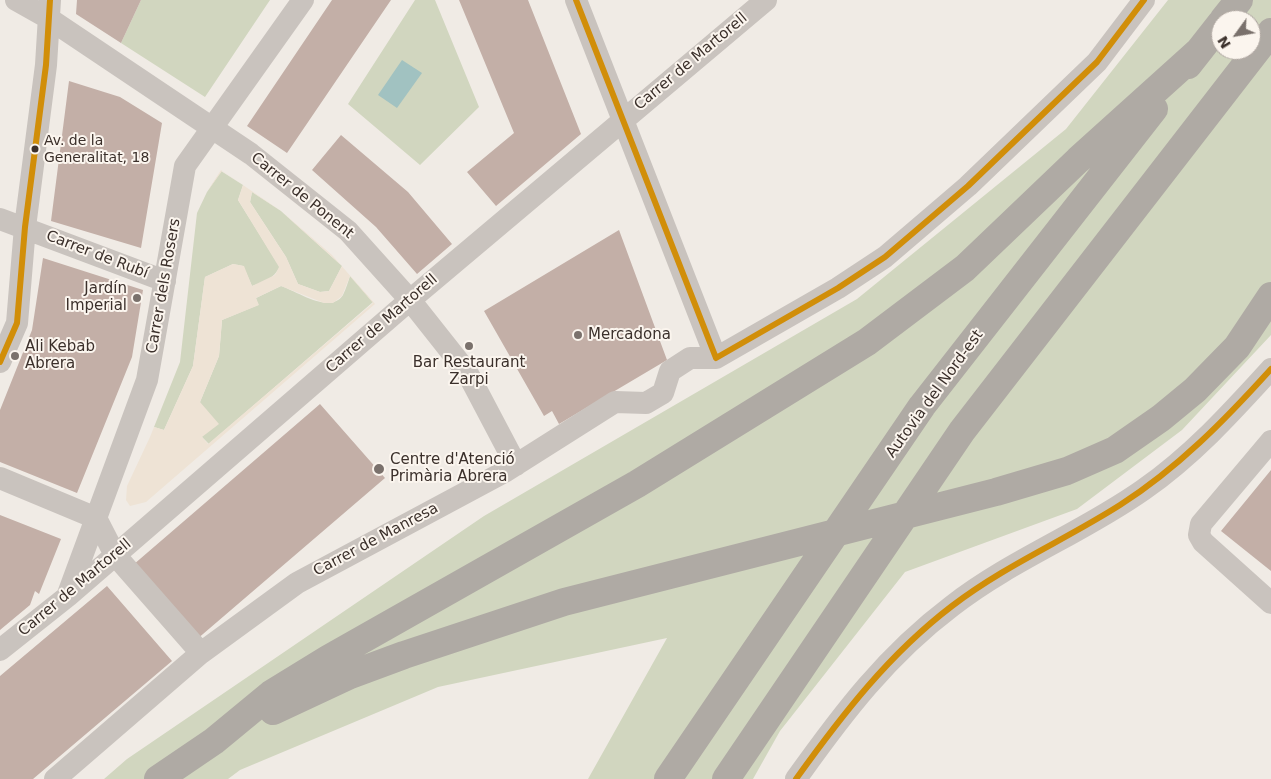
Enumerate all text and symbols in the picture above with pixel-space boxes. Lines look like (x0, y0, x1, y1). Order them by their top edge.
street label: Carrer de Martorell (631, 10, 751, 114)
north arrow (1211, 10, 1261, 60)
text: N (1214, 33, 1234, 52)
place label: Av. de la Generalitat, 18 (44, 133, 149, 166)
marker: Av. de la Generalitat, 18 (30, 144, 40, 154)
street label: Carrer de Ponent (247, 149, 357, 243)
street label: Carrer dels Rosers (143, 217, 185, 355)
street label: Carrer de Rubí (43, 227, 151, 283)
street label: Carrer de Martorell (323, 271, 441, 377)
place label: Jardín Imperial (66, 280, 127, 315)
marker: Jardín Imperial (131, 292, 143, 304)
place label: Mercadona (588, 326, 671, 344)
street label: Autovia del Nord-est (883, 327, 987, 461)
marker: Mercadona (572, 329, 584, 341)
place label: Ali Kebab Abrera (25, 338, 95, 373)
marker: Bar Restaurant Zarpi (463, 340, 475, 352)
marker: Ali Kebab Abrera (9, 350, 21, 362)
place label: Bar Restaurant Zarpi (413, 354, 525, 389)
place label: Centre d'Atenció Primària Abrera (390, 451, 515, 486)
marker: Centre d'Atenció Primària Abrera (372, 462, 386, 476)
street label: Carrer de Manresa (310, 499, 442, 581)
street label: Carrer de Martorell (15, 536, 135, 640)

